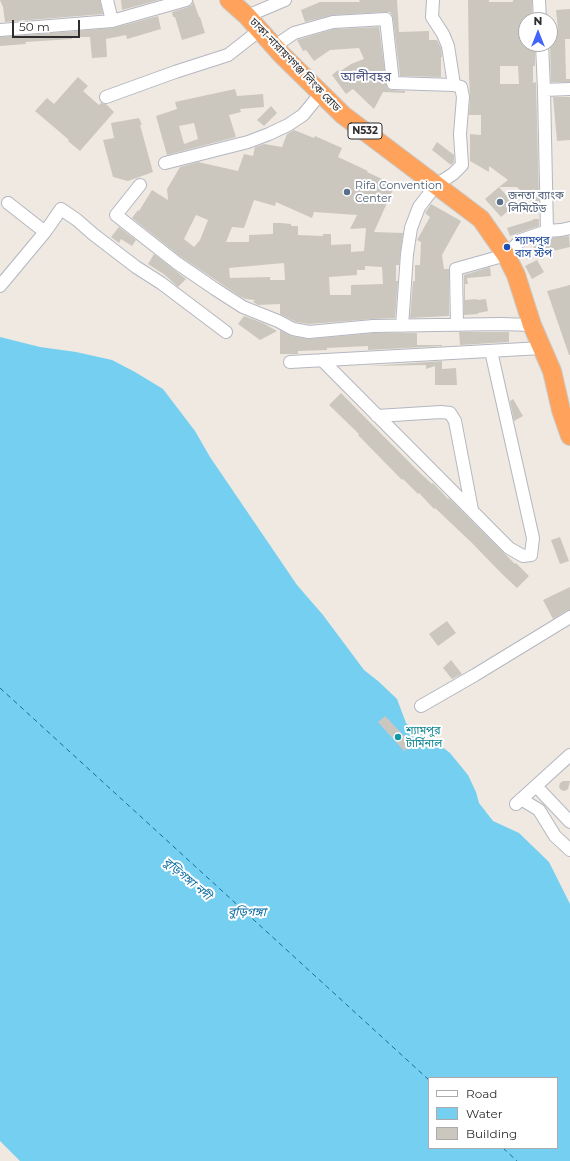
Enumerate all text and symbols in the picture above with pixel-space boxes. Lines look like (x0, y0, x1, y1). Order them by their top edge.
scale bar (14, 12, 82, 38)
north arrow (518, 12, 558, 52)
text: N (534, 14, 542, 28)
street label: ঢাকা-নারায়ণগঞ্জ লিংক রোড (247, 15, 343, 115)
text: 50 m (19, 19, 50, 34)
district label: আলীবহর (341, 69, 391, 85)
road number: N532 (348, 123, 382, 139)
place label: Rifa Convention Center (355, 179, 442, 205)
marker: Rifa Convention Center (342, 187, 352, 197)
place label: জনতা ব্যাংক লিমিটেড (508, 189, 564, 215)
marker: জনতা ব্যাংক লিমিটেড (495, 197, 505, 207)
place label: শ্যামপুর বাস স্টপ (515, 234, 552, 260)
marker: শ্যামপুর বাস স্টপ (502, 242, 512, 252)
place label: শ্যামপুর টার্মিনাল (406, 724, 442, 750)
marker: শ্যামপুর টার্মিনাল (393, 732, 403, 742)
water label: বুড়িগঙ্গা নদী (160, 855, 214, 903)
water label: বুড়িগঙ্গা (228, 905, 266, 919)
legend (428, 1077, 558, 1149)
text: Road (466, 1086, 497, 1101)
text: Water (466, 1106, 502, 1121)
text: Building (466, 1126, 517, 1141)

